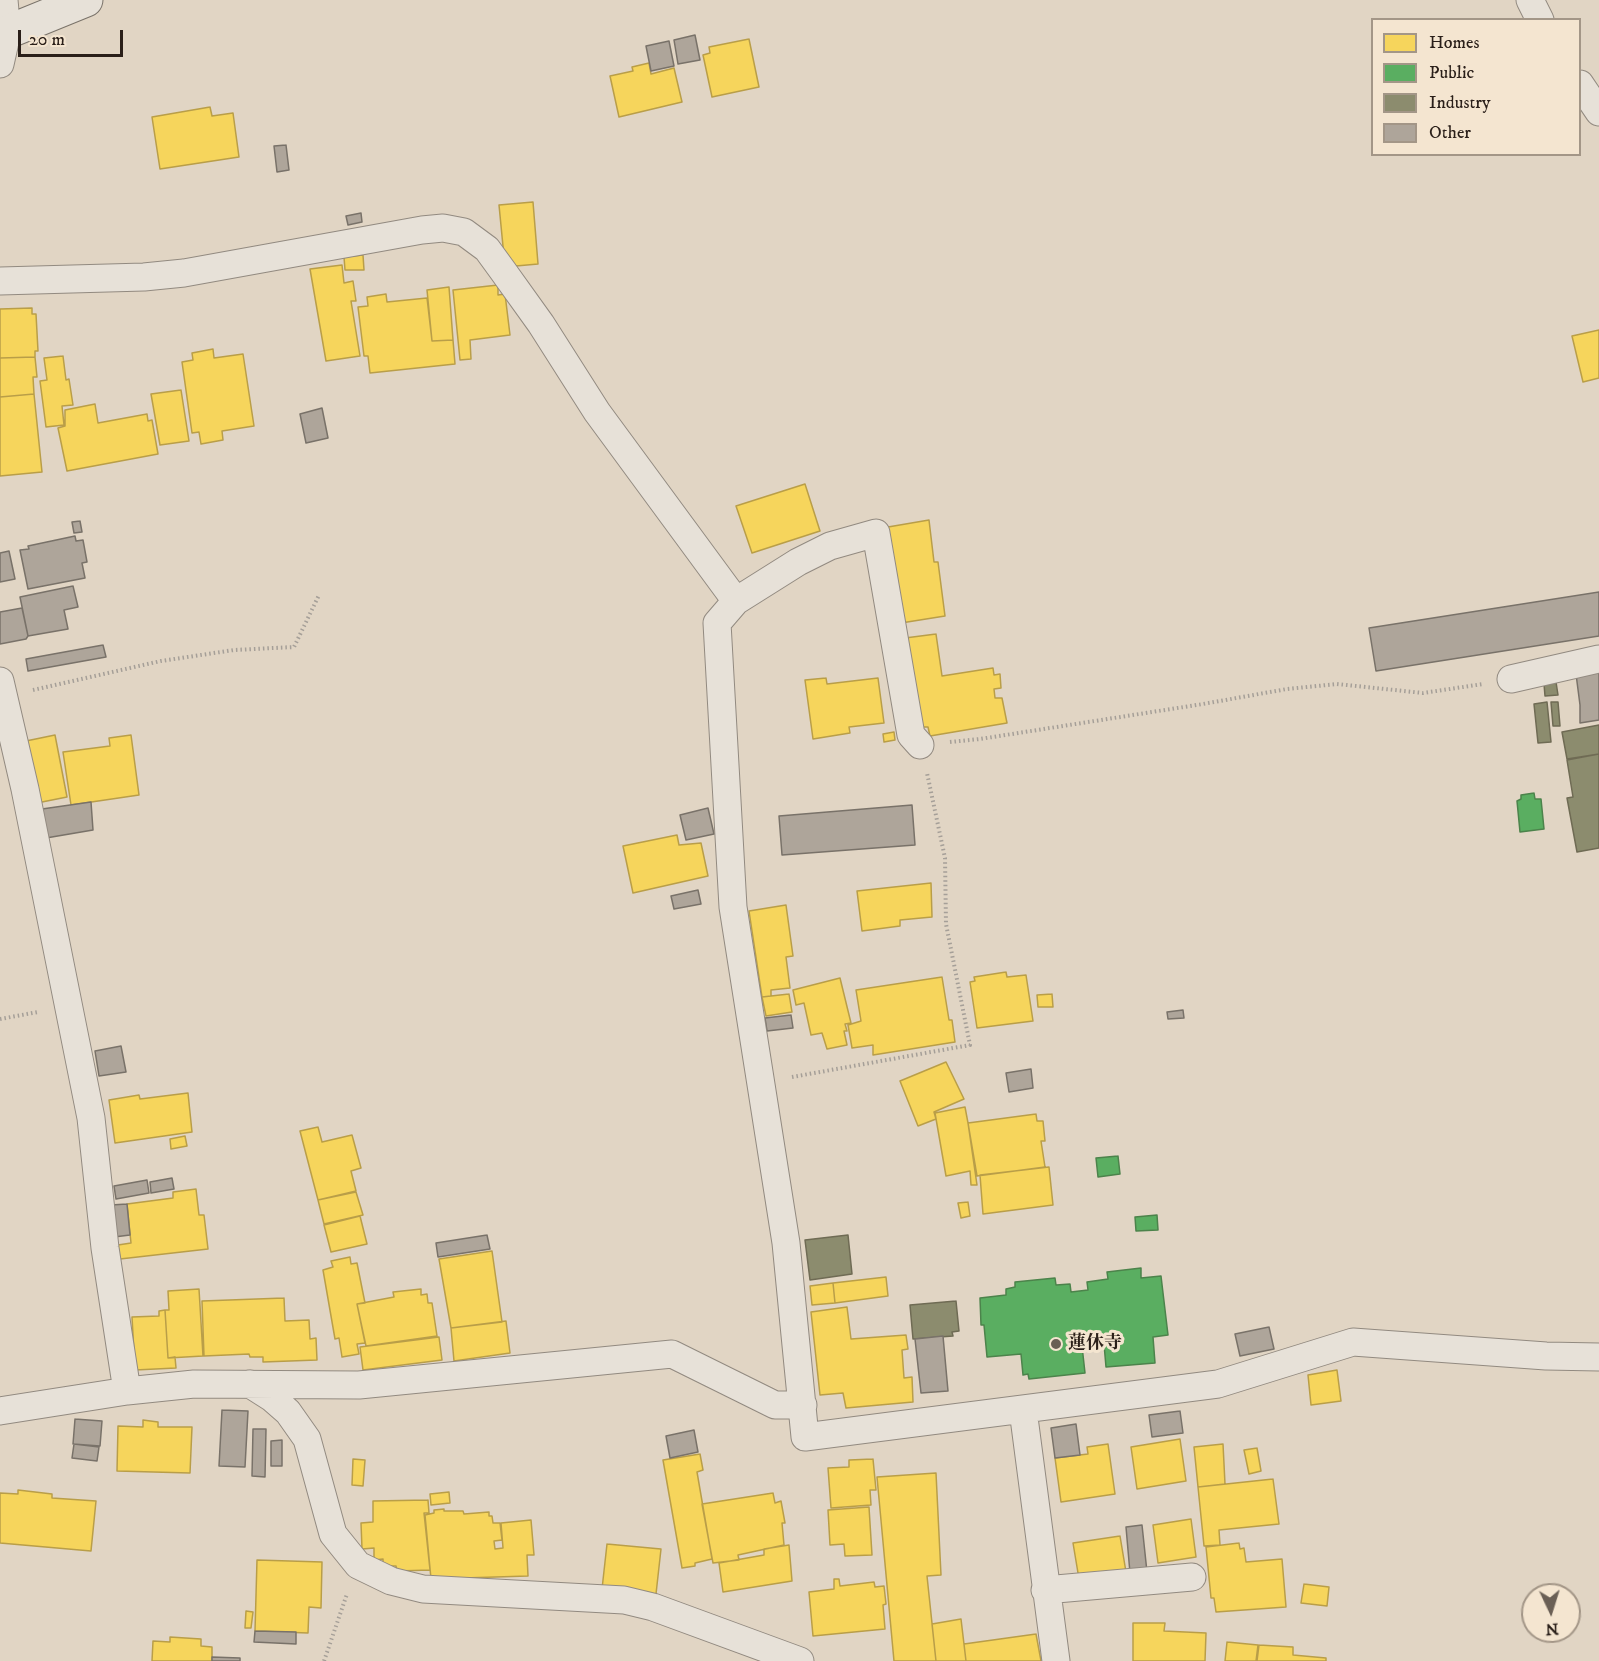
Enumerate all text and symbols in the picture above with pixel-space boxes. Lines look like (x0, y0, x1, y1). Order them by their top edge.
scale bar (21, 18, 126, 56)
legend (1371, 18, 1581, 156)
text: 20 m (29, 29, 65, 51)
text: Homes (1429, 32, 1480, 54)
text: Public (1429, 62, 1474, 84)
text: Industry (1429, 92, 1490, 114)
text: Other (1429, 122, 1471, 144)
place label: 蓮休寺 (1068, 1333, 1122, 1355)
marker: 蓮休寺 (1049, 1337, 1063, 1351)
north arrow (1521, 1583, 1581, 1643)
text: N (1545, 1619, 1559, 1639)

